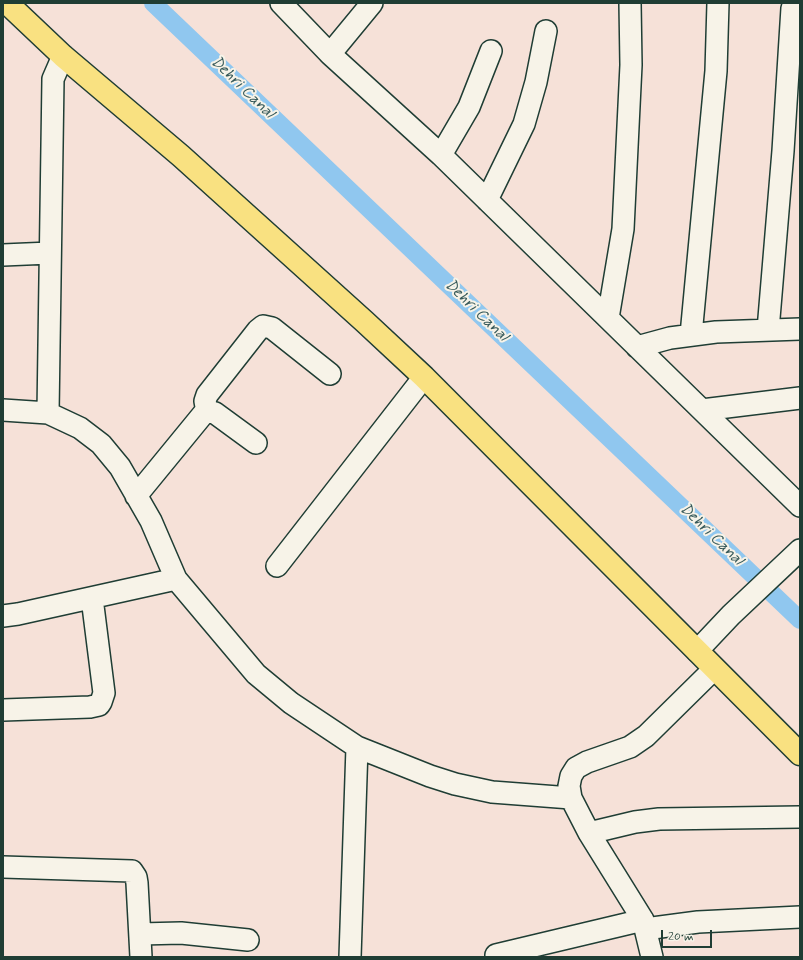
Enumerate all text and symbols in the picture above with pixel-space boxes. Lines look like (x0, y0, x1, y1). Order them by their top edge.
water label: Dehri Canal (206, 53, 278, 123)
water label: Dehri Canal (440, 276, 512, 346)
water label: Dehri Canal (675, 500, 747, 570)
scale bar (663, 922, 714, 948)
text: 20 m (668, 929, 694, 945)

